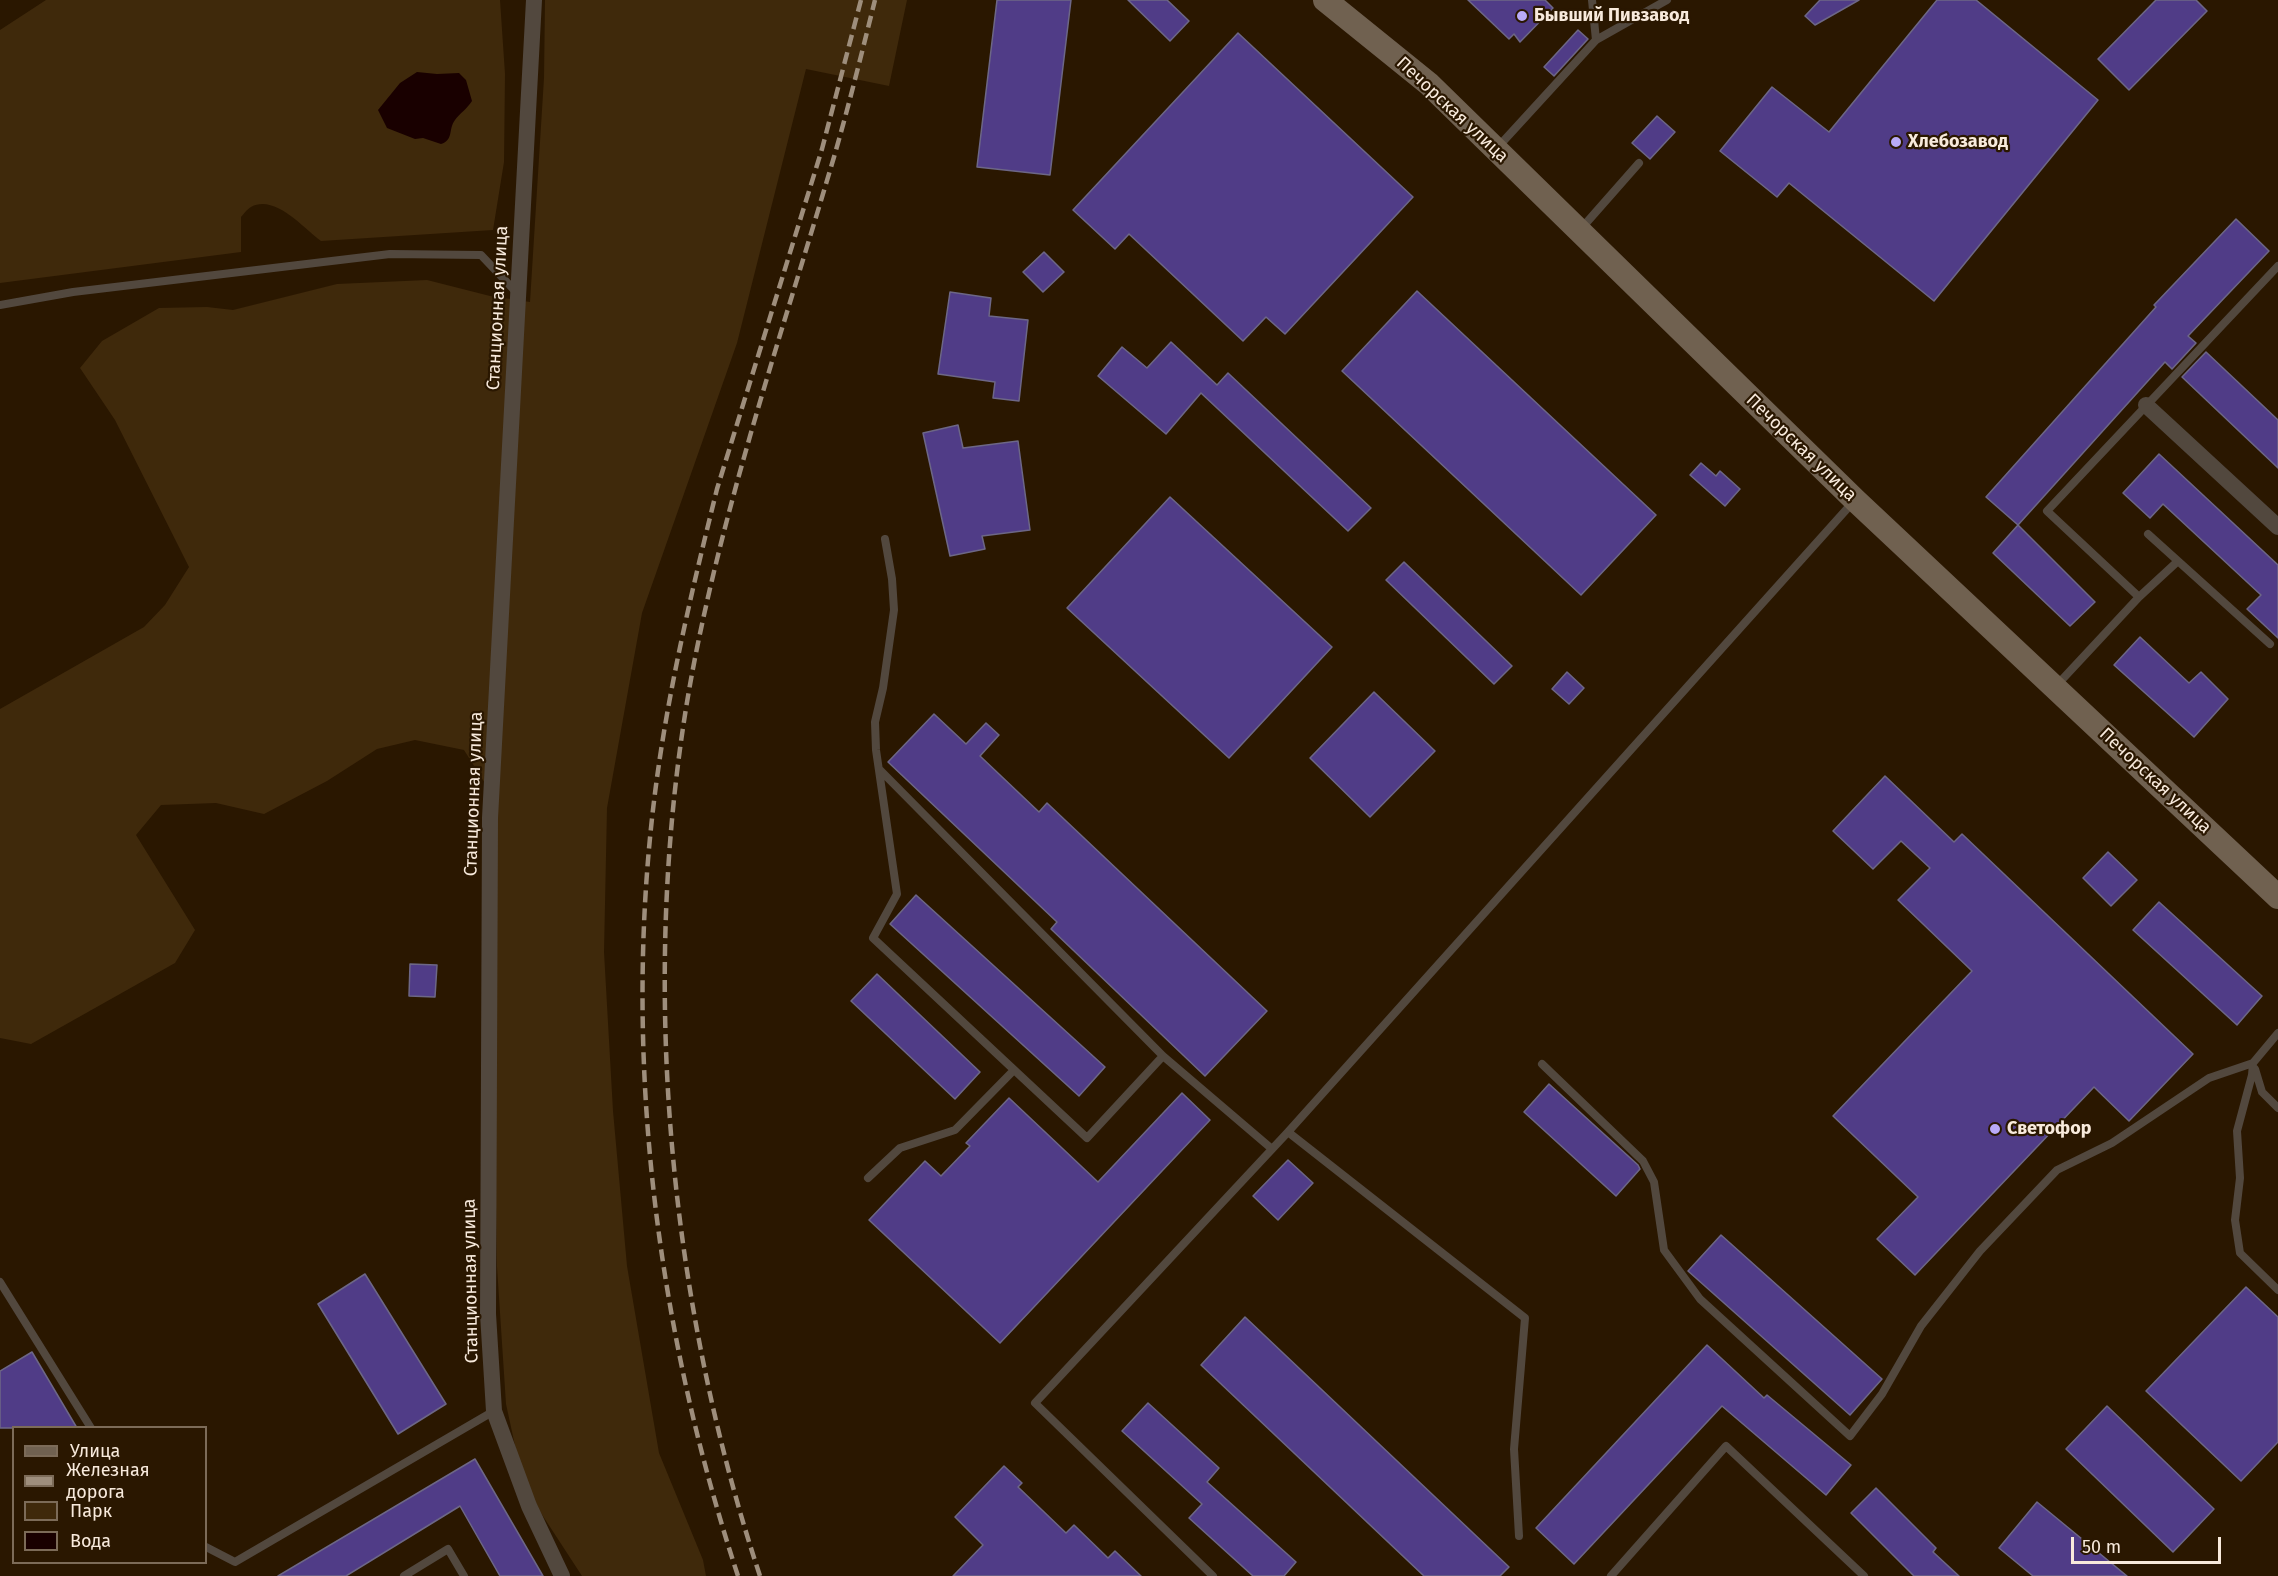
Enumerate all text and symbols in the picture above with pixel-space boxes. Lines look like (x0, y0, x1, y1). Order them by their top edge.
place label: Бывший Пивзавод (1534, 5, 1689, 27)
marker: Бывший Пивзавод (1515, 9, 1529, 23)
street label: Печорская улица (1391, 53, 1513, 167)
place label: Хлебозавод (1908, 131, 2008, 153)
marker: Хлебозавод (1889, 135, 1903, 149)
street label: Станционная улица (483, 225, 513, 391)
street label: Печорская улица (1741, 390, 1861, 506)
street label: Станционная улица (460, 711, 488, 877)
street label: Печорская улица (2094, 724, 2216, 838)
place label: Светофор (2007, 1118, 2091, 1140)
marker: Светофор (1988, 1122, 2002, 1136)
street label: Станционная улица (459, 1198, 483, 1364)
legend (12, 1426, 207, 1564)
text: Улица (70, 1440, 120, 1462)
text: Железная дорога (66, 1459, 150, 1503)
text: Парк (70, 1500, 112, 1522)
scale bar (2074, 1525, 2224, 1563)
text: Вода (70, 1530, 111, 1552)
text: 50 m (2082, 1536, 2121, 1558)

